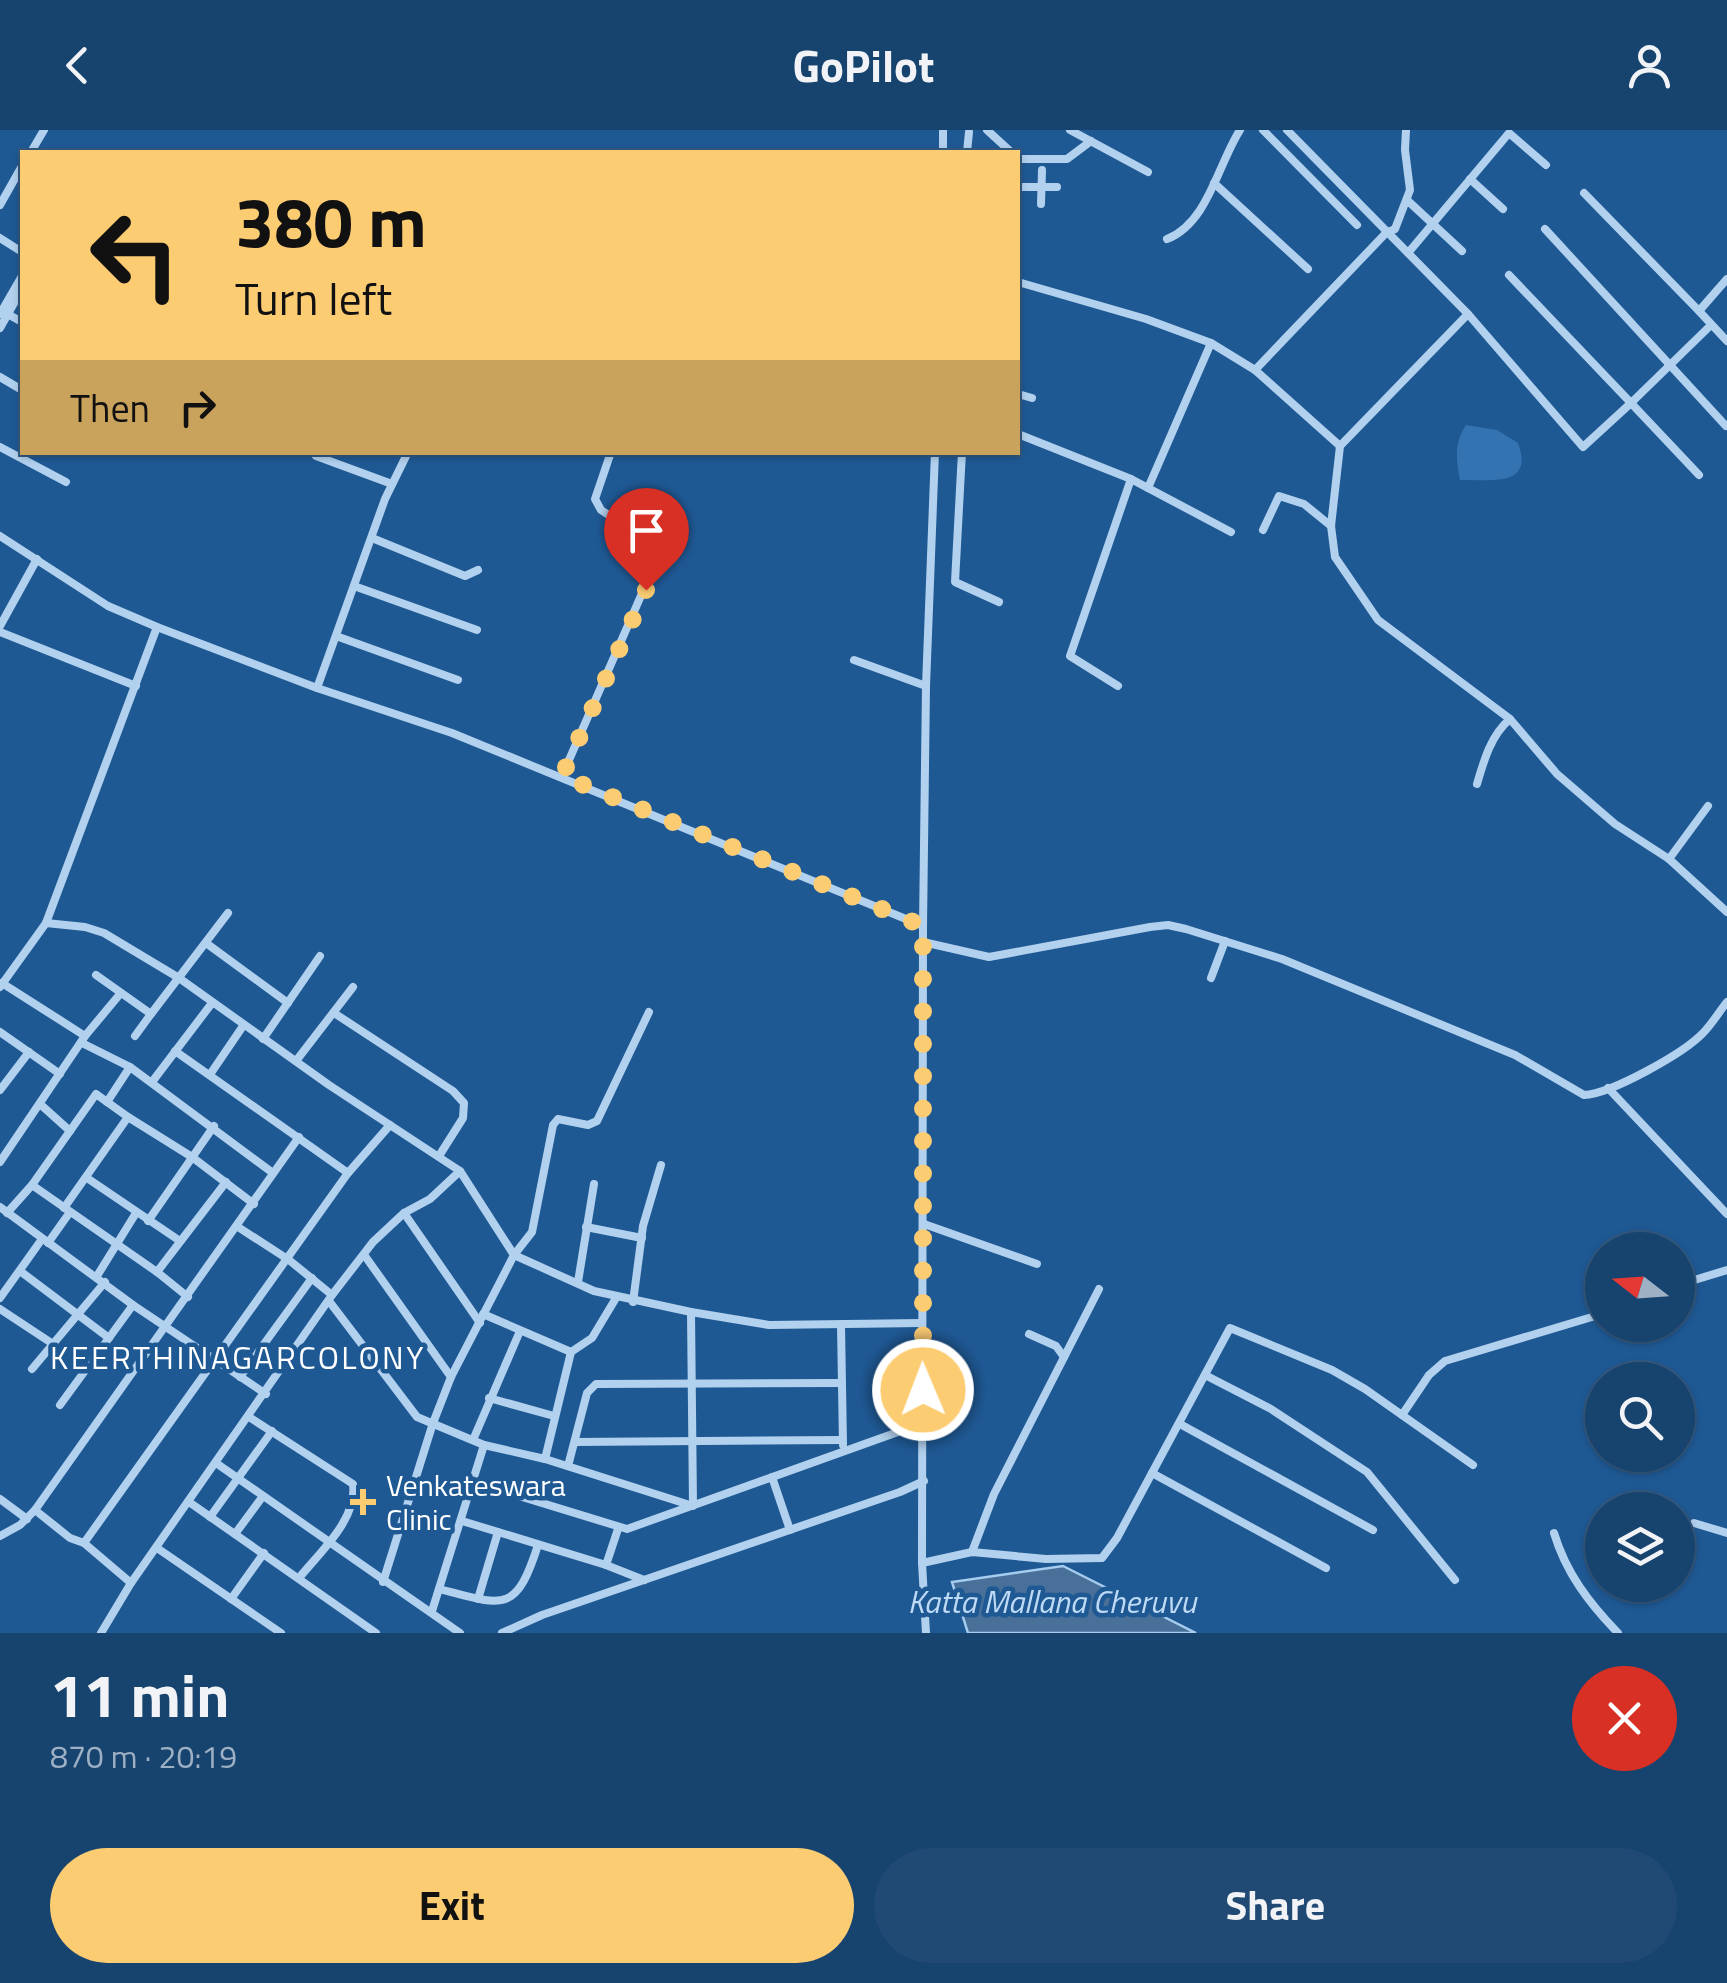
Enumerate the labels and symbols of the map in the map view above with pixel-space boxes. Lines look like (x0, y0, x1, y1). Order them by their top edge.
pin (604, 488, 689, 591)
north arrow (1585, 1232, 1695, 1342)
district label: KEERTHINAGARCOLONY (50, 1333, 426, 1381)
position arrow (871, 1338, 975, 1442)
place label: Venkateswara Clinic (386, 1462, 566, 1542)
marker: Venkateswara Clinic (350, 1489, 376, 1515)
water label: Katta Mallana Cheruvu (908, 1577, 1198, 1625)

